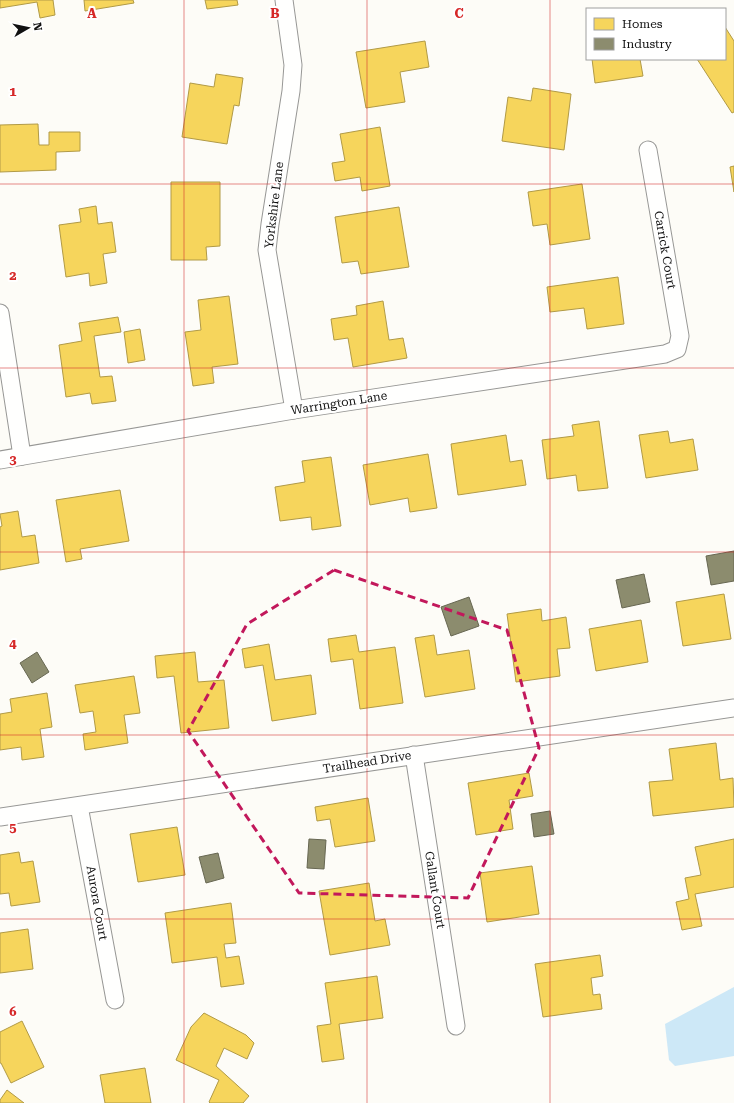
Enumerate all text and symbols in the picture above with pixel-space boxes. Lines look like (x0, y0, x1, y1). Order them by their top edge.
text: A (87, 6, 97, 21)
text: B (270, 6, 280, 21)
text: C (454, 6, 464, 21)
north arrow (8, 8, 48, 48)
legend (586, 8, 726, 60)
text: Homes (622, 17, 663, 31)
text: N (30, 21, 45, 32)
text: Industry (622, 37, 673, 51)
text: 1 (9, 84, 17, 99)
street label: Yorkshire Lane (262, 160, 286, 249)
street label: Carrick Court (651, 210, 679, 291)
text: 2 (9, 268, 17, 283)
street label: Warrington Lane (290, 388, 389, 418)
text: 3 (9, 452, 17, 467)
text: 4 (9, 636, 17, 651)
street label: Trailhead Drive (322, 748, 413, 776)
text: 5 (9, 820, 17, 835)
street label: Gallant Court (422, 850, 448, 930)
street label: Aurora Court (84, 865, 111, 942)
text: 6 (9, 1004, 17, 1019)

